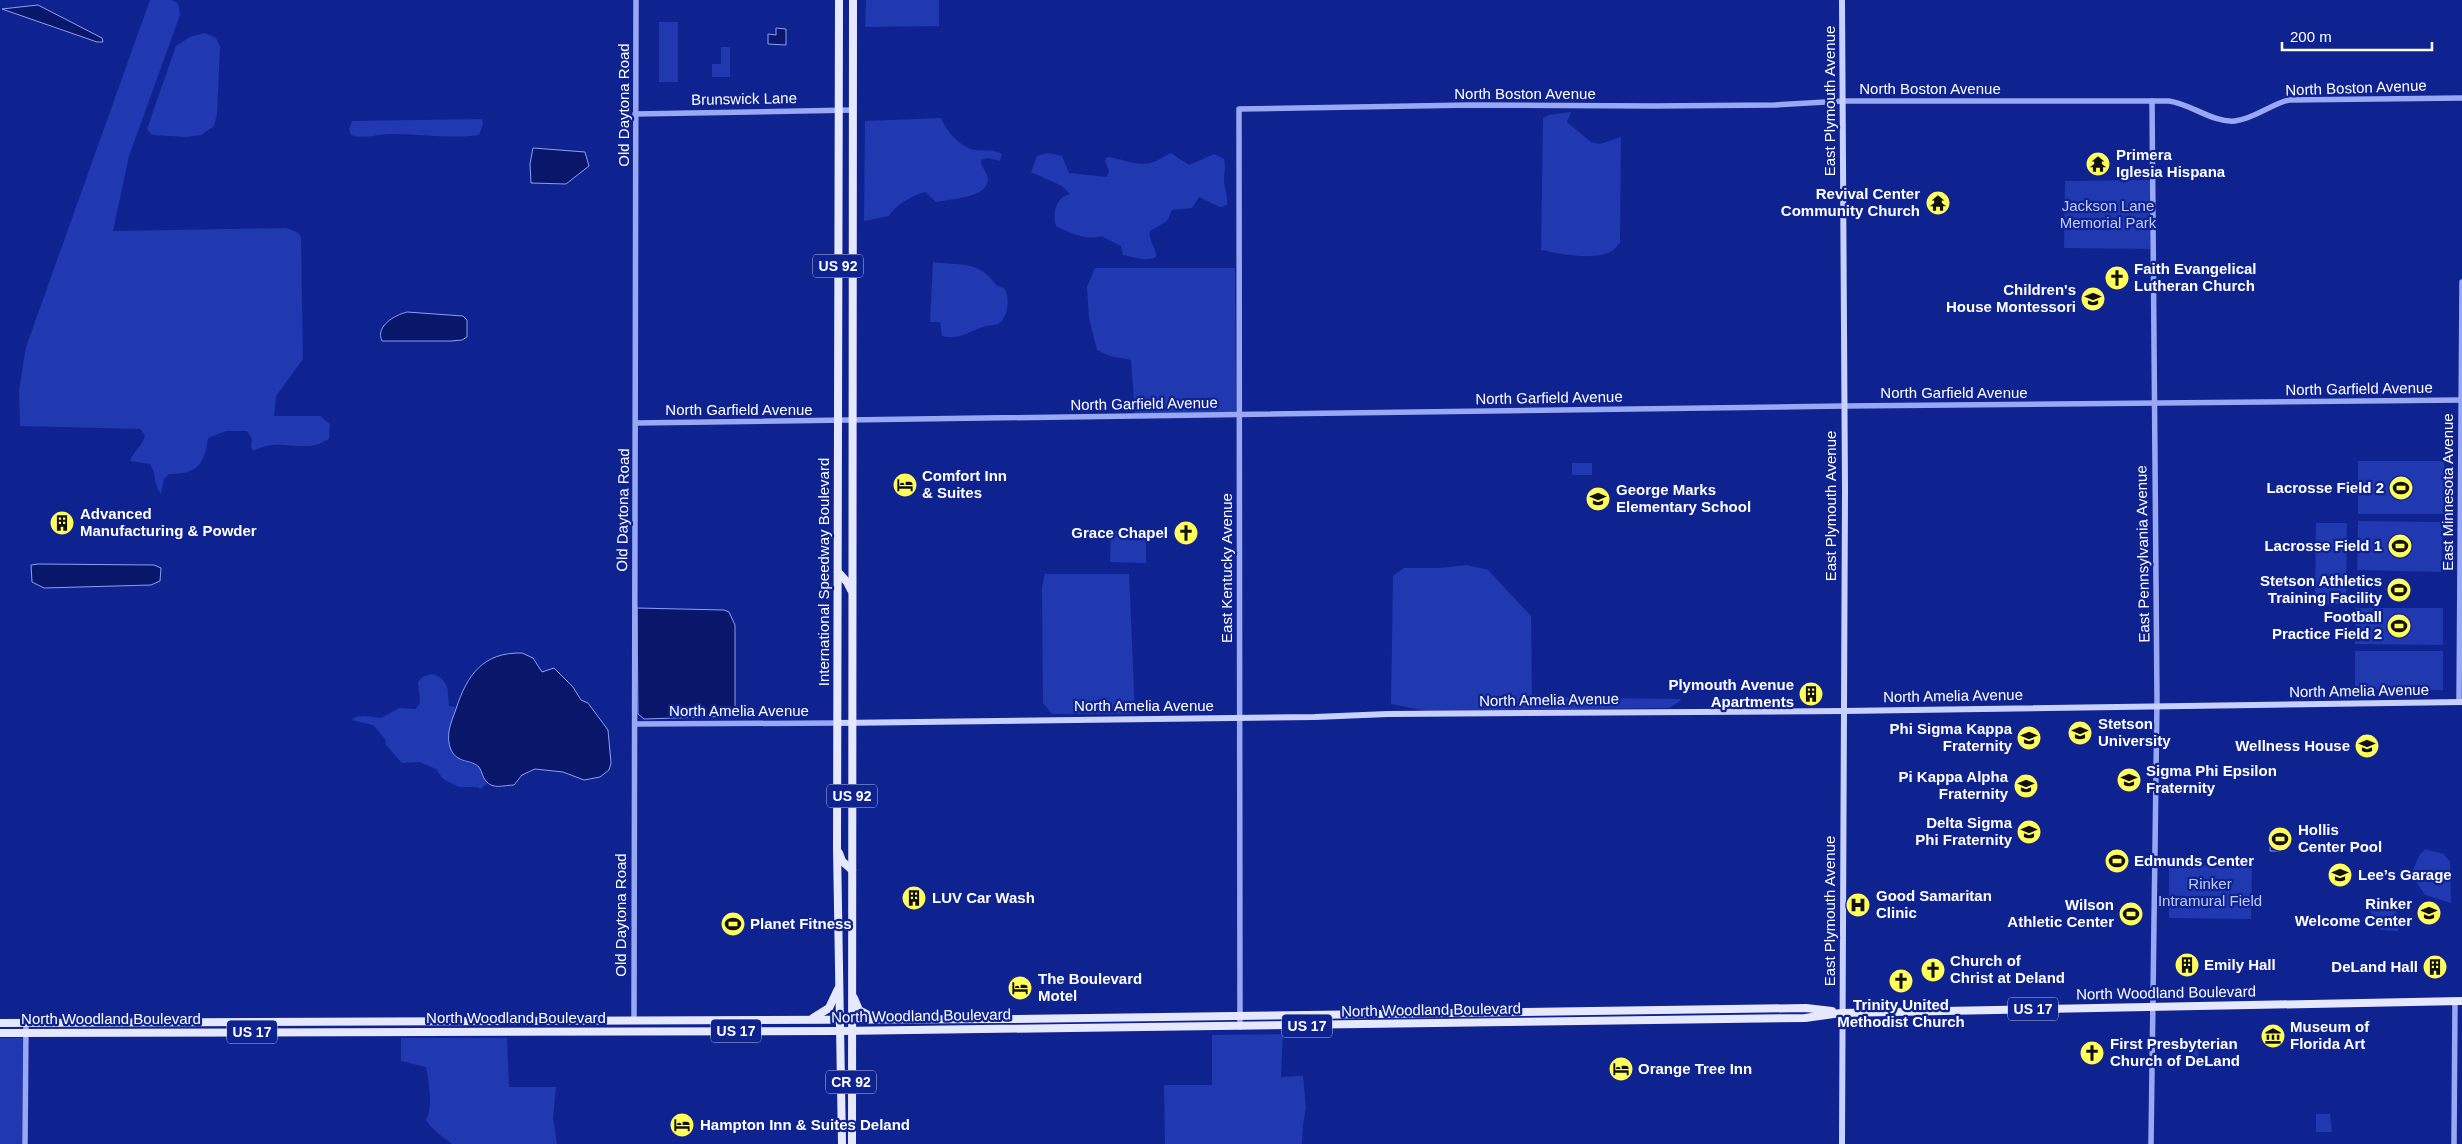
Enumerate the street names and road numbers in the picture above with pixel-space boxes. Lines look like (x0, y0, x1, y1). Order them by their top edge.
street label: East Plymouth Avenue (1821, 26, 1838, 176)
street label: Old Daytona Road (615, 43, 632, 167)
street label: North Boston Avenue (2285, 77, 2427, 98)
street label: North Boston Avenue (1859, 80, 2001, 97)
street label: North Boston Avenue (1454, 85, 1596, 102)
street label: Brunswick Lane (691, 89, 797, 108)
road number: US 92 (813, 255, 863, 278)
street label: North Garfield Avenue (2285, 379, 2433, 398)
street label: North Garfield Avenue (1880, 384, 2028, 401)
street label: North Garfield Avenue (1475, 388, 1623, 407)
street label: North Garfield Avenue (1070, 394, 1218, 413)
street label: North Garfield Avenue (665, 401, 813, 418)
street label: East Minnesota Avenue (2439, 413, 2456, 571)
street label: East Plymouth Avenue (1822, 431, 1839, 581)
street label: Old Daytona Road (613, 448, 632, 572)
street label: International Speedway Boulevard (815, 458, 832, 686)
street label: East Pennsylvania Avenue (2132, 465, 2153, 643)
street label: East Kentucky Avenue (1218, 493, 1235, 643)
street label: North Amelia Avenue (2289, 681, 2429, 700)
street label: North Amelia Avenue (1883, 686, 2023, 705)
street label: North Amelia Avenue (1479, 690, 1619, 709)
street label: North Amelia Avenue (1074, 697, 1214, 714)
street label: North Amelia Avenue (669, 702, 809, 719)
road number: US 92 (827, 784, 877, 808)
street label: East Plymouth Avenue (1821, 836, 1838, 986)
street label: Old Daytona Road (612, 853, 629, 977)
street label: North Woodland Boulevard (2076, 982, 2256, 1003)
road number: US 17 (2008, 998, 2058, 1021)
street label: North Woodland Boulevard (1341, 999, 1521, 1020)
street label: North Woodland Boulevard (831, 1005, 1011, 1026)
street label: North Woodland Boulevard (426, 1009, 606, 1026)
street label: North Woodland Boulevard (21, 1010, 201, 1027)
road number: US 17 (1282, 1014, 1332, 1038)
road number: US 17 (711, 1019, 761, 1042)
road number: US 17 (227, 1020, 277, 1044)
road number: CR 92 (826, 1070, 876, 1094)

